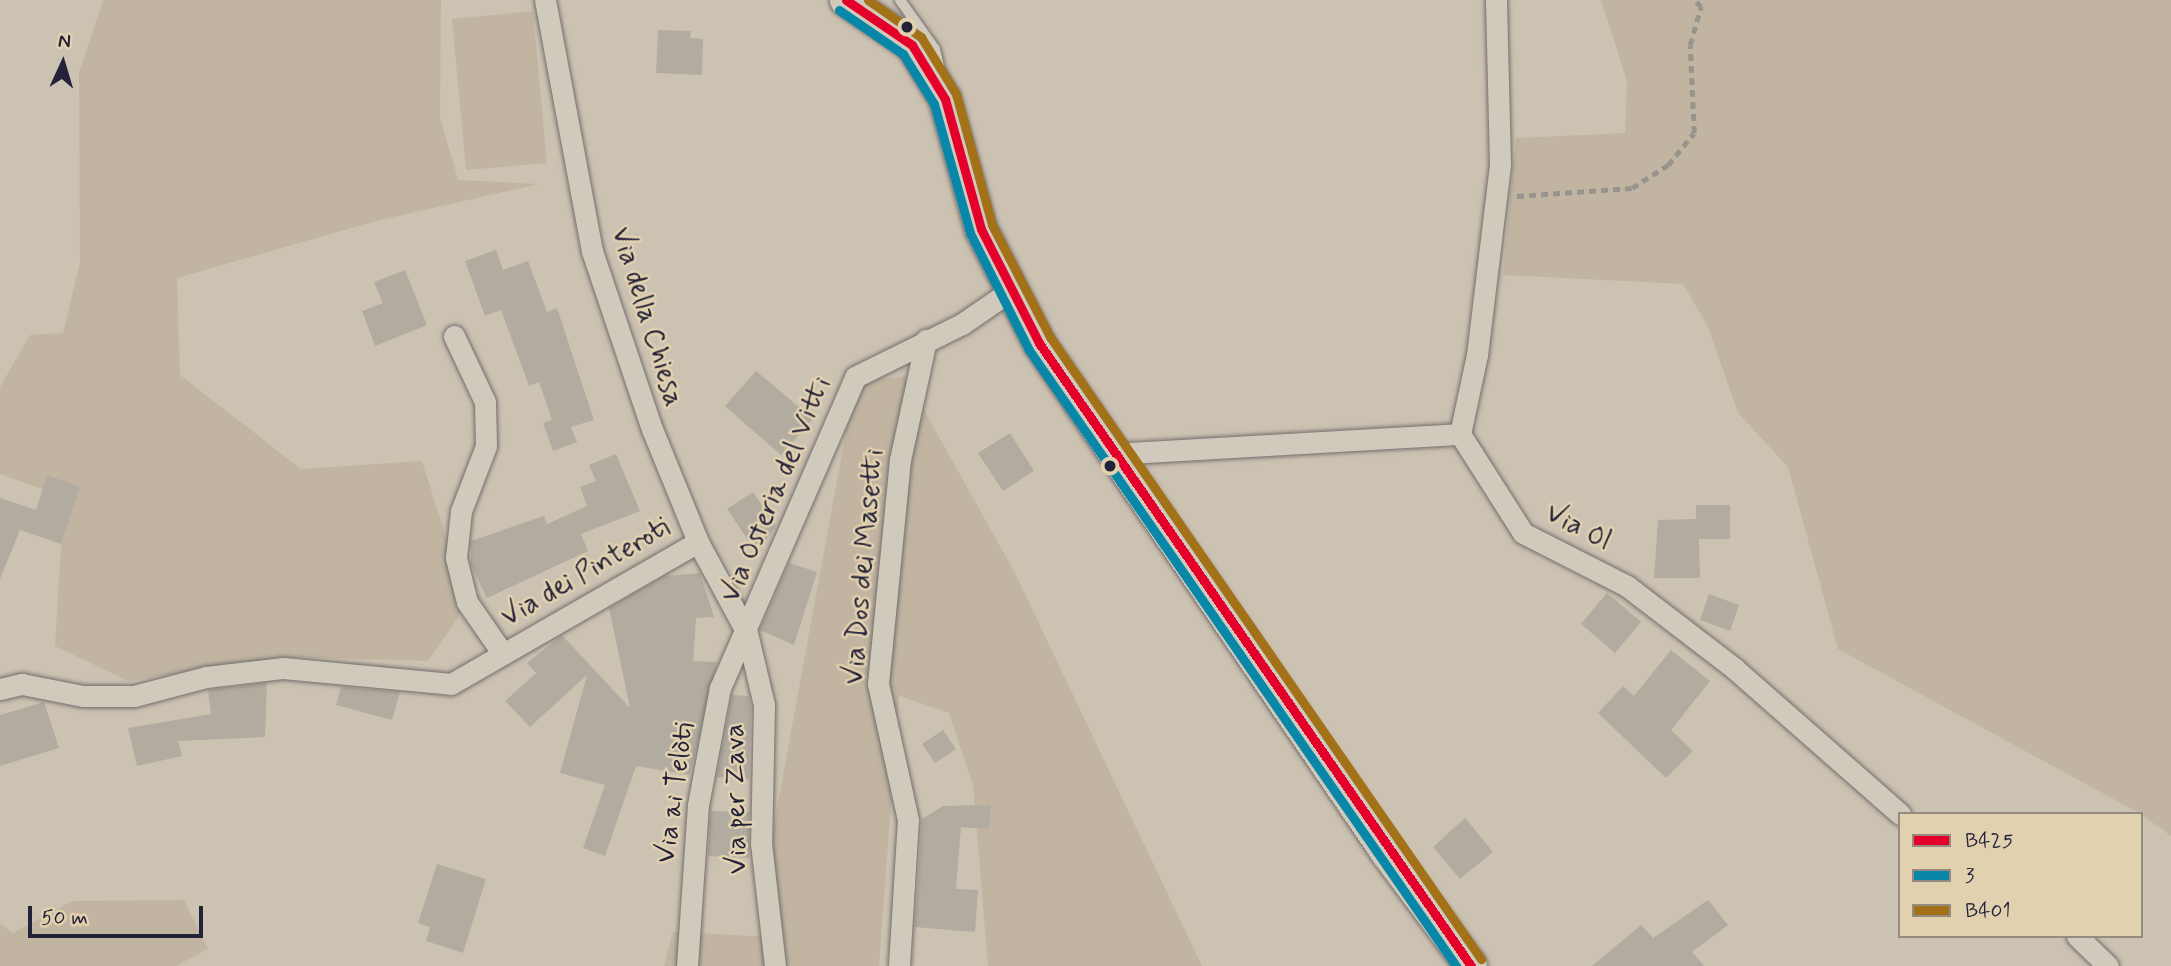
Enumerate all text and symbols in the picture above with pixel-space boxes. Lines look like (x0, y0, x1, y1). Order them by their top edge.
unlabelled marker (900, 20, 914, 34)
north arrow (28, 28, 98, 98)
text: N (57, 29, 72, 54)
street label: Via della Chiesa (603, 223, 689, 411)
street label: Via Osteria del Vitti (715, 373, 839, 607)
street label: Via Dos dei Masetti (838, 448, 892, 686)
unlabelled marker (1103, 459, 1117, 473)
street label: Via Ol (1539, 496, 1617, 560)
street label: Via dei Pinteroti (496, 511, 676, 635)
street label: Via per Zava (719, 722, 755, 876)
street label: Via ai Telòti (650, 723, 702, 863)
legend (1898, 812, 2143, 938)
text: B425 (1965, 827, 2013, 855)
text: 3 (1965, 862, 1975, 890)
scale bar (32, 892, 206, 936)
text: B401 (1965, 897, 2011, 925)
text: 50 m (41, 904, 88, 932)

